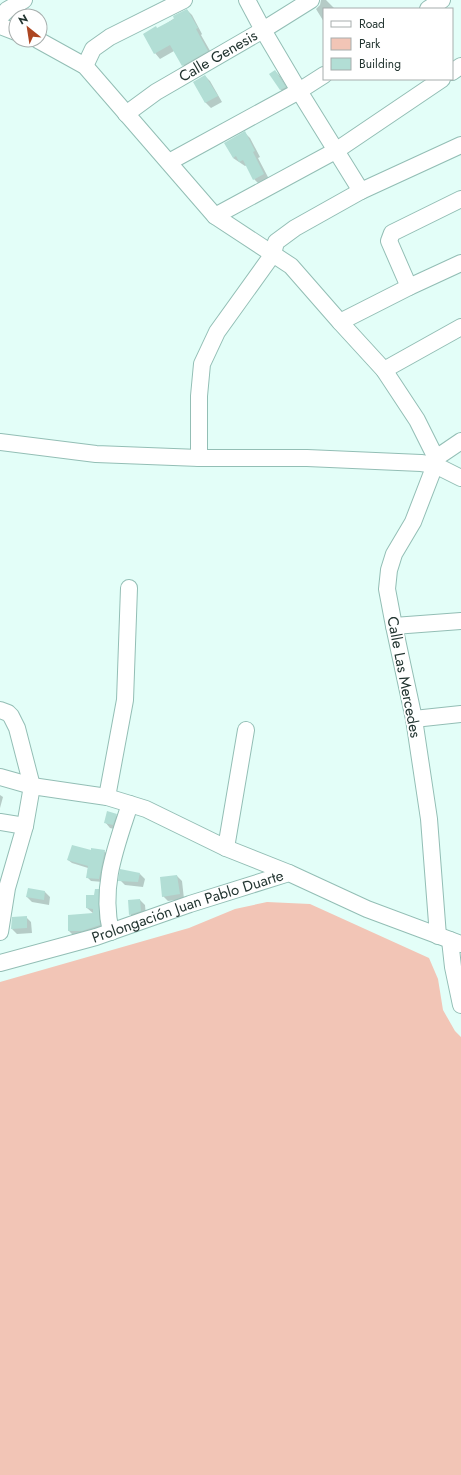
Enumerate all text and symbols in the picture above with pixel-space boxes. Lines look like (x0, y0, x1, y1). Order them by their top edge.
north arrow (8, 8, 48, 48)
legend (323, 8, 453, 80)
text: N (15, 10, 31, 28)
text: Road (359, 15, 385, 33)
street label: Calle Genesis (175, 25, 262, 87)
text: Park (359, 35, 381, 53)
text: Building (359, 55, 401, 73)
street label: Calle Las Mercedes (381, 614, 427, 740)
street label: Prolongación Juan Pablo Duarte (89, 864, 286, 949)

